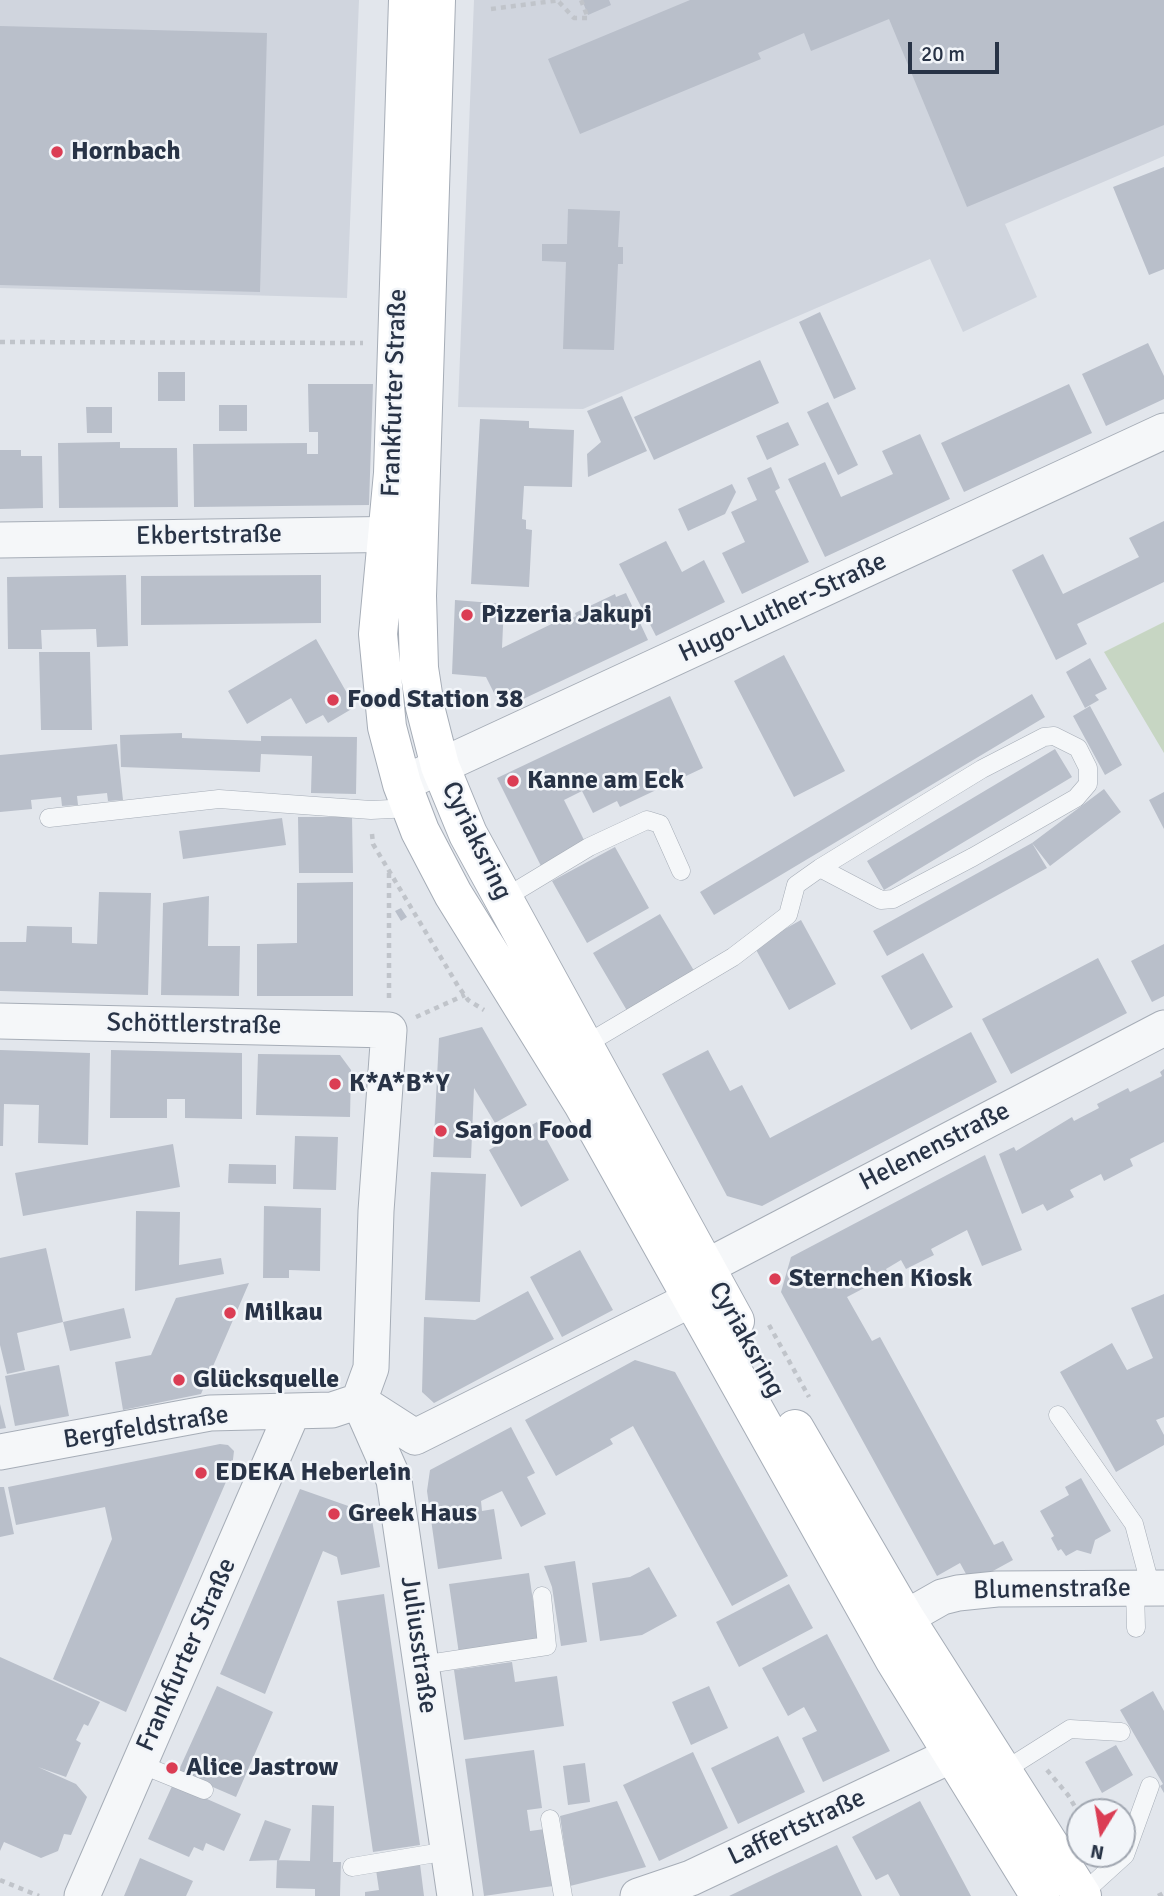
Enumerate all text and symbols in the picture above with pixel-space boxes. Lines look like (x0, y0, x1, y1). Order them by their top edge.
scale bar (912, 28, 1003, 72)
text: 20 m (921, 41, 965, 67)
place label: Hornbach (71, 136, 181, 168)
marker: Hornbach (49, 144, 65, 160)
street label: Frankfurter Straße (376, 288, 414, 498)
street label: Ekbertstraße (136, 519, 282, 553)
street label: Hugo-Luther-Straße (674, 546, 892, 670)
place label: Pizzeria Jakupi (481, 599, 652, 631)
marker: Pizzeria Jakupi (459, 607, 475, 623)
place label: Food Station 38 (347, 684, 523, 716)
marker: Food Station 38 (325, 692, 341, 708)
place label: Kanne am Eck (527, 765, 684, 797)
marker: Kanne am Eck (505, 773, 521, 789)
street label: Cyriaksring (434, 777, 518, 905)
street label: Schöttlerstraße (106, 1008, 282, 1042)
place label: K*A*B*Y (349, 1068, 450, 1100)
marker: K*A*B*Y (327, 1076, 343, 1092)
street label: Helenenstraße (855, 1096, 1015, 1198)
place label: Saigon Food (455, 1115, 592, 1147)
marker: Saigon Food (433, 1123, 449, 1139)
place label: Sternchen Kiosk (789, 1263, 972, 1295)
marker: Sternchen Kiosk (767, 1271, 783, 1287)
street label: Cyriaksring (701, 1277, 791, 1403)
place label: Milkau (244, 1297, 323, 1329)
marker: Milkau (222, 1305, 238, 1321)
place label: Glücksquelle (193, 1364, 339, 1396)
marker: Glücksquelle (171, 1372, 187, 1388)
street label: Bergfeldstraße (61, 1400, 231, 1456)
place label: EDEKA Heberlein (215, 1457, 411, 1489)
marker: EDEKA Heberlein (193, 1465, 209, 1481)
place label: Greek Haus (348, 1498, 477, 1530)
marker: Greek Haus (326, 1506, 342, 1522)
street label: Frankfurter Straße (130, 1553, 244, 1757)
street label: Blumenstraße (973, 1573, 1131, 1607)
street label: Juliusstraße (393, 1574, 443, 1716)
place label: Alice Jastrow (186, 1752, 338, 1784)
marker: Alice Jastrow (164, 1760, 180, 1776)
street label: Laffertstraße (724, 1783, 870, 1873)
north arrow (1066, 1798, 1136, 1868)
text: N (1089, 1839, 1106, 1865)

